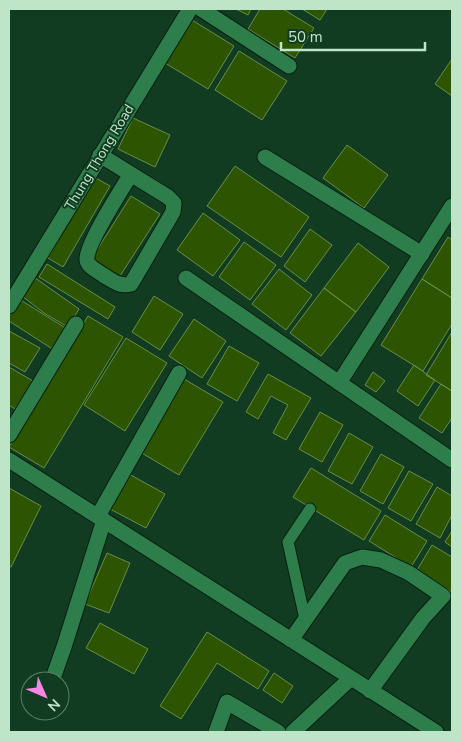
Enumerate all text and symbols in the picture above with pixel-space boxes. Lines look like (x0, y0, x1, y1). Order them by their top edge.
scale bar (281, 20, 425, 52)
text: 50 m (288, 27, 323, 47)
street label: Thung Thong Road (60, 101, 139, 214)
north arrow (20, 671, 70, 721)
text: N (43, 694, 64, 715)

